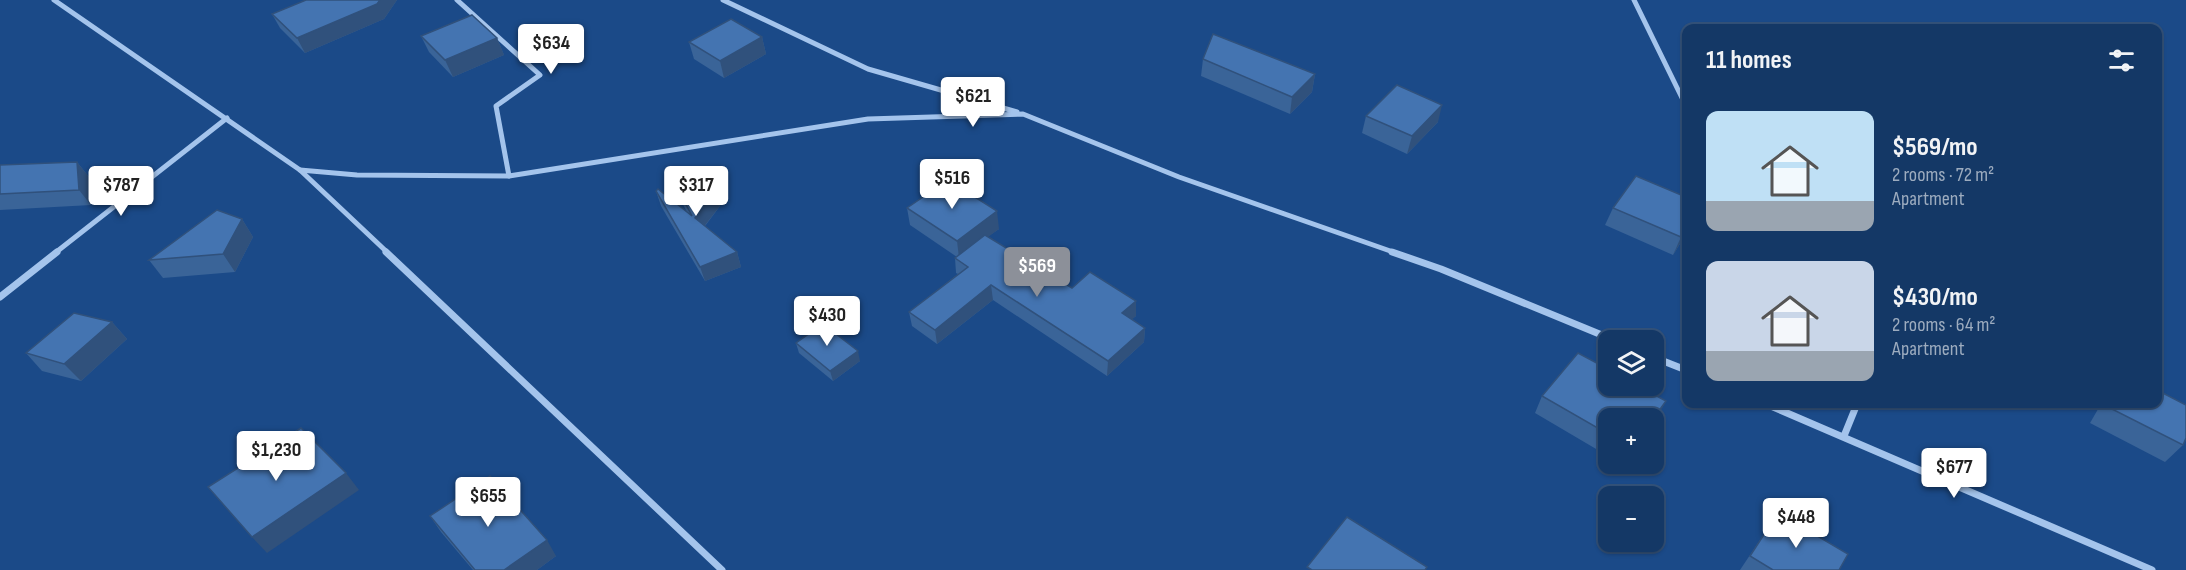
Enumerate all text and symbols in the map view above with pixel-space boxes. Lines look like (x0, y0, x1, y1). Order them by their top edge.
pin: $634 (515, 24, 587, 75)
text: $634 (532, 31, 570, 55)
icon: filters (2105, 44, 2138, 77)
text: 11 homes (1706, 45, 1792, 76)
pin: $621 (937, 77, 1009, 128)
text: $621 (955, 84, 991, 108)
text: $569/mo (1892, 132, 1978, 163)
icon: home (1754, 135, 1826, 207)
pin: $516 (916, 159, 988, 210)
text: 2 rooms · 72 m² (1892, 163, 1994, 187)
pin: $787 (85, 166, 157, 217)
pin: $317 (660, 166, 732, 217)
text: $516 (934, 166, 970, 190)
text: $787 (103, 173, 139, 197)
text: $317 (678, 173, 714, 197)
text: Apartment (1892, 187, 1965, 211)
pin: $569 (1001, 247, 1073, 298)
text: $569 (1018, 254, 1056, 278)
text: $430/mo (1892, 282, 1978, 313)
icon: home (1754, 285, 1826, 357)
pin: $430 (791, 296, 863, 347)
text: $430 (808, 303, 846, 327)
text: 2 rooms · 64 m² (1892, 313, 1996, 337)
map controls (1598, 330, 1664, 552)
button: layers (1598, 330, 1664, 396)
text: Apartment (1892, 337, 1965, 361)
button: + (1598, 408, 1664, 474)
pin: $1,230 (227, 431, 325, 482)
text: $1,230 (251, 438, 301, 462)
pin: $677 (1918, 448, 1990, 499)
text: $677 (1935, 455, 1973, 479)
pin: $655 (452, 477, 524, 528)
text: $655 (469, 484, 507, 508)
button: − (1598, 486, 1664, 552)
pin: $448 (1760, 498, 1832, 549)
text: $448 (1777, 505, 1815, 529)

